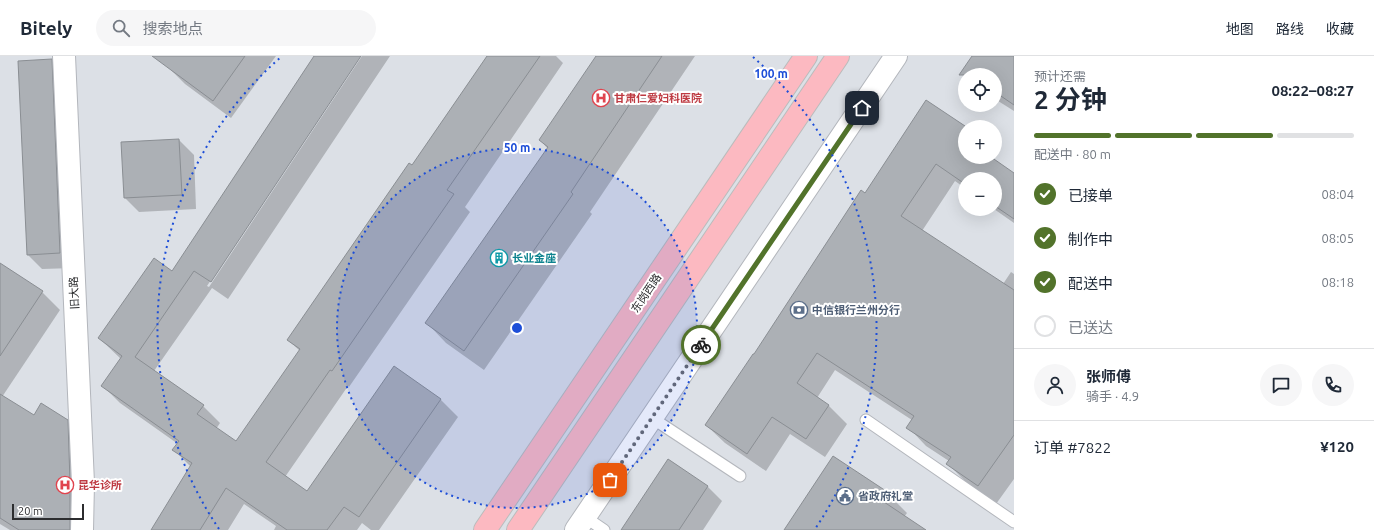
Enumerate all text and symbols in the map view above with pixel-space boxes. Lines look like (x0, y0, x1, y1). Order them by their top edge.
search box (96, 10, 376, 46)
text: Bitely (20, 17, 72, 39)
icon: search (110, 17, 132, 39)
text: 搜索地点 (142, 20, 202, 37)
text: 地图 (1226, 21, 1254, 37)
text: 路线 (1276, 21, 1304, 37)
text: 收藏 (1326, 21, 1354, 37)
text: 100 m (754, 67, 788, 80)
map controls (958, 68, 1002, 216)
button: locate (958, 68, 1002, 112)
text: 预计还需 (1034, 69, 1086, 83)
text: 08:22–08:27 (1271, 82, 1354, 99)
text: 2 分钟 (1034, 85, 1107, 114)
hospital icon: 甘肃仁爱妇科医院 (591, 88, 611, 108)
pin (845, 91, 879, 125)
place label: 甘肃仁爱妇科医院 (614, 92, 702, 104)
icon: home (851, 97, 873, 119)
button: + (958, 120, 1002, 164)
text: 50 m (504, 141, 530, 154)
text: 配送中 · 80 m (1034, 147, 1111, 161)
button: − (958, 172, 1002, 216)
icon: check (1034, 183, 1056, 205)
text: 已接单 (1068, 187, 1113, 204)
text: 08:04 (1321, 187, 1354, 201)
icon: check (1034, 227, 1056, 249)
text: 制作中 (1068, 231, 1113, 248)
text: 08:05 (1321, 231, 1354, 245)
building icon: 长业金座 (489, 248, 509, 268)
place label: 长业金座 (512, 252, 556, 264)
street label: 东岗西路 (629, 271, 663, 315)
icon: check (1034, 271, 1056, 293)
text: 配送中 (1068, 275, 1113, 292)
text: 08:18 (1321, 275, 1354, 289)
street label: 旧大路 (67, 276, 81, 310)
bank icon: 中信银行兰州分行 (789, 300, 809, 320)
place label: 中信银行兰州分行 (812, 304, 900, 316)
text: 已送达 (1068, 319, 1113, 336)
centre of rings (510, 321, 524, 335)
courier (681, 325, 721, 365)
icon: bike (690, 334, 712, 356)
button: person (1034, 364, 1076, 406)
button: chat (1260, 364, 1302, 406)
button: phone (1312, 364, 1354, 406)
text: 张师傅 (1086, 368, 1131, 385)
text: 骑手 · 4.9 (1086, 389, 1139, 403)
text: ¥120 (1320, 438, 1354, 455)
text: 订单 #7822 (1034, 439, 1111, 456)
pin (593, 463, 627, 497)
icon: bag (599, 469, 621, 491)
hospital icon: 昆华诊所 (55, 475, 75, 495)
place label: 昆华诊所 (78, 479, 122, 491)
public building icon: 省政府礼堂 (835, 486, 855, 506)
place label: 省政府礼堂 (858, 490, 913, 502)
scale bar (12, 502, 84, 521)
text: 20 m (18, 505, 42, 517)

